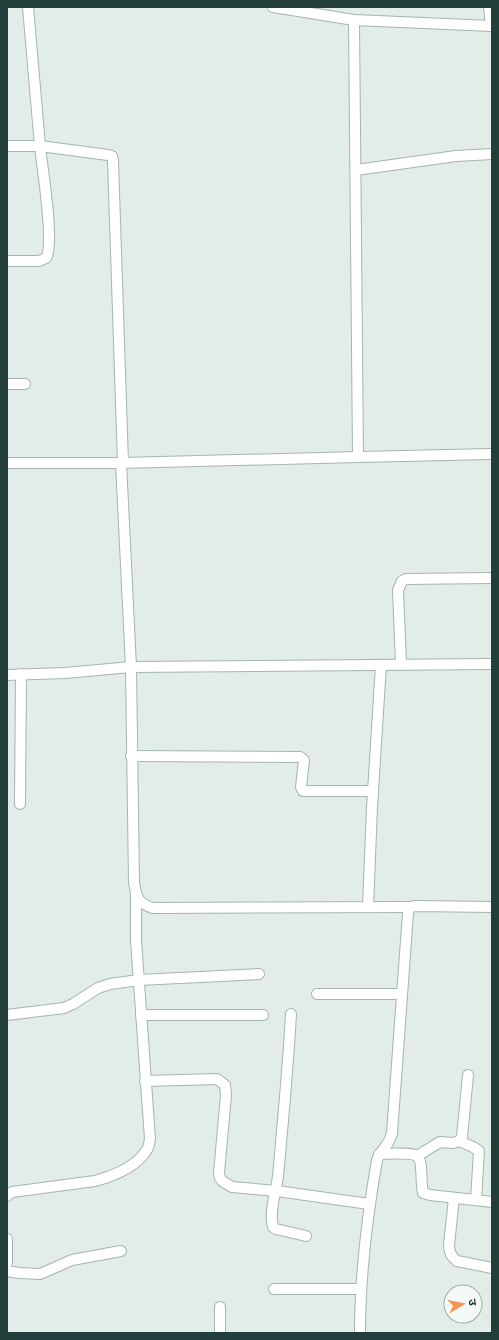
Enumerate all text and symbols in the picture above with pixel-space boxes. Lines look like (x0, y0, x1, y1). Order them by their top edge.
north arrow (443, 1284, 483, 1324)
text: उ (465, 1298, 479, 1307)

